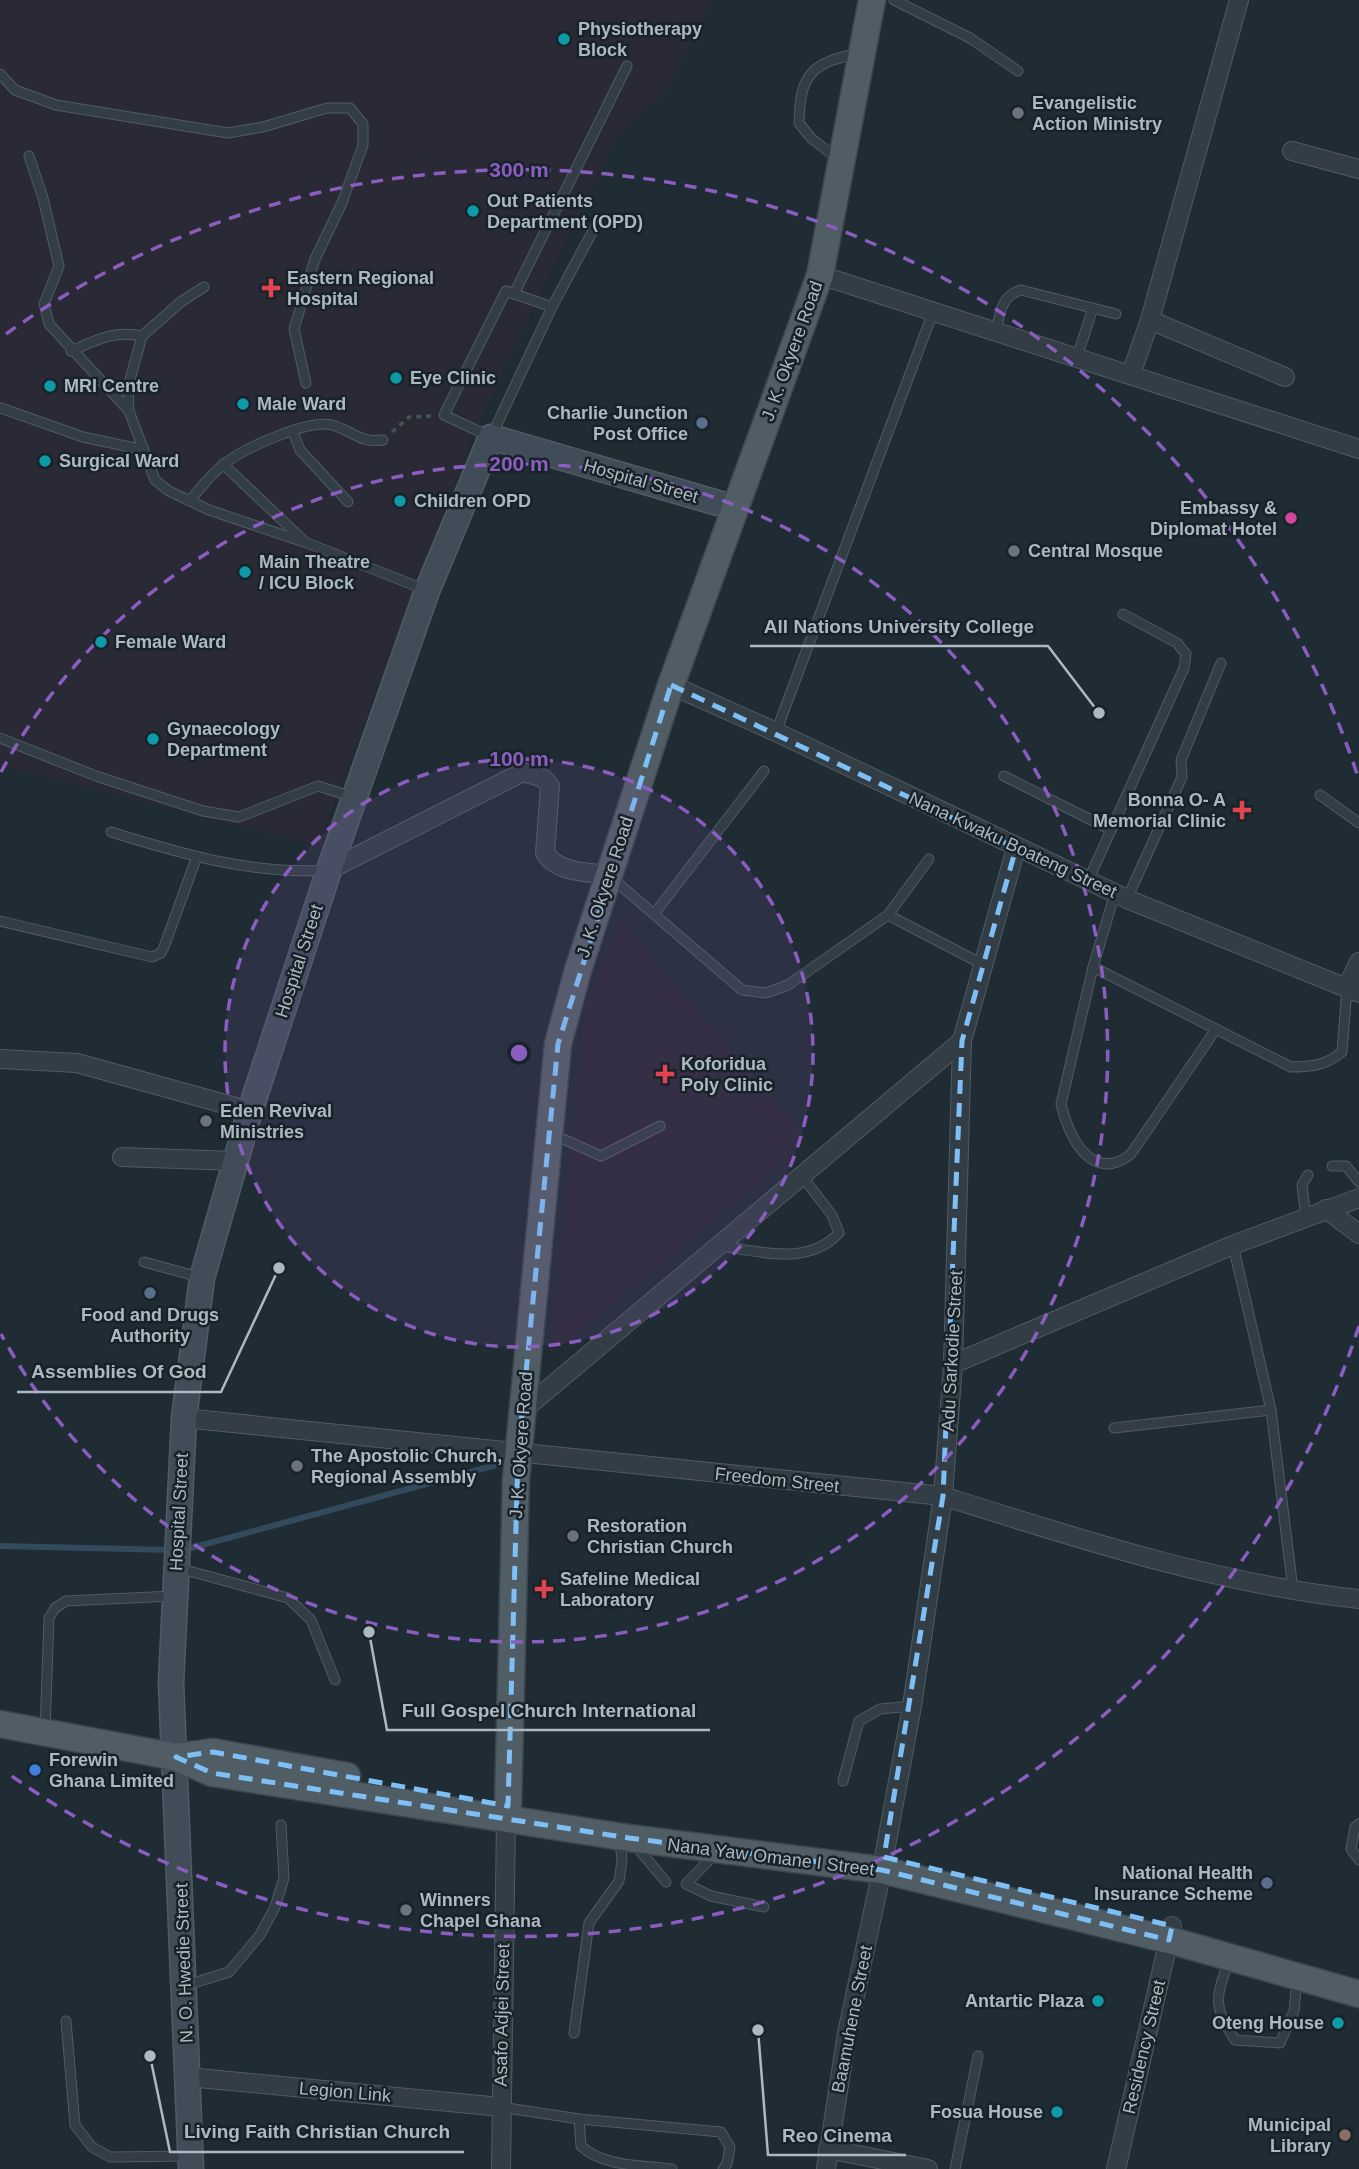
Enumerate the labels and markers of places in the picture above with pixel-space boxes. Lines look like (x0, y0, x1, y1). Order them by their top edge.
place label: Physiotherapy Block (578, 19, 702, 60)
marker: Physiotherapy Block (556, 31, 572, 47)
place label: Evangelistic Action Ministry (1032, 93, 1162, 134)
marker: Evangelistic Action Ministry (1010, 105, 1026, 121)
place label: Out Patients Department (OPD) (487, 191, 643, 232)
marker: Out Patients Department (OPD) (465, 203, 481, 219)
place label: Eastern Regional Hospital (287, 268, 434, 309)
marker: Eastern Regional Hospital (261, 278, 281, 298)
place label: Eye Clinic (410, 368, 496, 388)
marker: Eye Clinic (388, 370, 404, 386)
place label: MRI Centre (64, 376, 159, 396)
marker: MRI Centre (42, 378, 58, 394)
place label: Male Ward (257, 394, 346, 414)
marker: Male Ward (235, 396, 251, 412)
place label: Charlie Junction Post Office (547, 403, 688, 444)
marker: Charlie Junction Post Office (694, 415, 710, 431)
place label: Surgical Ward (59, 451, 179, 471)
marker: Surgical Ward (37, 453, 53, 469)
place label: Children OPD (414, 491, 531, 511)
marker: Children OPD (392, 493, 408, 509)
place label: Embassy & Diplomat Hotel (1150, 498, 1277, 539)
marker: Embassy & Diplomat Hotel (1283, 510, 1299, 526)
place label: Central Mosque (1028, 541, 1163, 561)
marker: Central Mosque (1006, 543, 1022, 559)
place label: Main Theatre / ICU Block (259, 552, 370, 593)
marker: Main Theatre / ICU Block (237, 564, 253, 580)
callout: All Nations University College (750, 606, 1048, 646)
place label: Female Ward (115, 632, 226, 652)
marker: Female Ward (93, 634, 109, 650)
place label: Gynaecology Department (167, 719, 280, 760)
marker: Gynaecology Department (145, 731, 161, 747)
place label: Bonna O- A Memorial Clinic (1093, 790, 1226, 831)
marker: Bonna O- A Memorial Clinic (1232, 800, 1252, 820)
centre of rings (507, 1041, 531, 1065)
place label: Koforidua Poly Clinic (681, 1054, 773, 1095)
marker: Koforidua Poly Clinic (655, 1064, 675, 1084)
place label: Eden Revival Ministries (220, 1101, 332, 1142)
marker: Eden Revival Ministries (198, 1113, 214, 1129)
marker: Food and Drugs Authority (142, 1285, 158, 1301)
place label: Food and Drugs Authority (81, 1305, 219, 1346)
callout: Assemblies Of God (17, 1352, 221, 1392)
place label: The Apostolic Church, Regional Assembly (311, 1446, 502, 1487)
marker: The Apostolic Church, Regional Assembly (289, 1458, 305, 1474)
place label: Restoration Christian Church (587, 1516, 733, 1557)
marker: Restoration Christian Church (565, 1528, 581, 1544)
place label: Safeline Medical Laboratory (560, 1569, 700, 1610)
marker: Safeline Medical Laboratory (534, 1579, 554, 1599)
callout: Full Gospel Church International (387, 1690, 710, 1730)
place label: Forewin Ghana Limited (49, 1750, 174, 1791)
marker: Forewin Ghana Limited (27, 1762, 43, 1778)
place label: National Health Insurance Scheme (1094, 1863, 1253, 1904)
marker: National Health Insurance Scheme (1259, 1875, 1275, 1891)
place label: Winners Chapel Ghana (420, 1890, 542, 1931)
marker: Winners Chapel Ghana (398, 1902, 414, 1918)
place label: Antartic Plaza (965, 1991, 1085, 2011)
marker: Antartic Plaza (1090, 1993, 1106, 2009)
place label: Oteng House (1212, 2013, 1324, 2033)
marker: Oteng House (1330, 2015, 1346, 2031)
place label: Fosua House (930, 2102, 1043, 2122)
marker: Fosua House (1049, 2104, 1065, 2120)
callout: Living Faith Christian Church (170, 2112, 464, 2152)
callout: Reo Cinema (768, 2115, 906, 2155)
place label: Municipal Library (1248, 2115, 1331, 2156)
marker: Municipal Library (1337, 2127, 1353, 2143)

